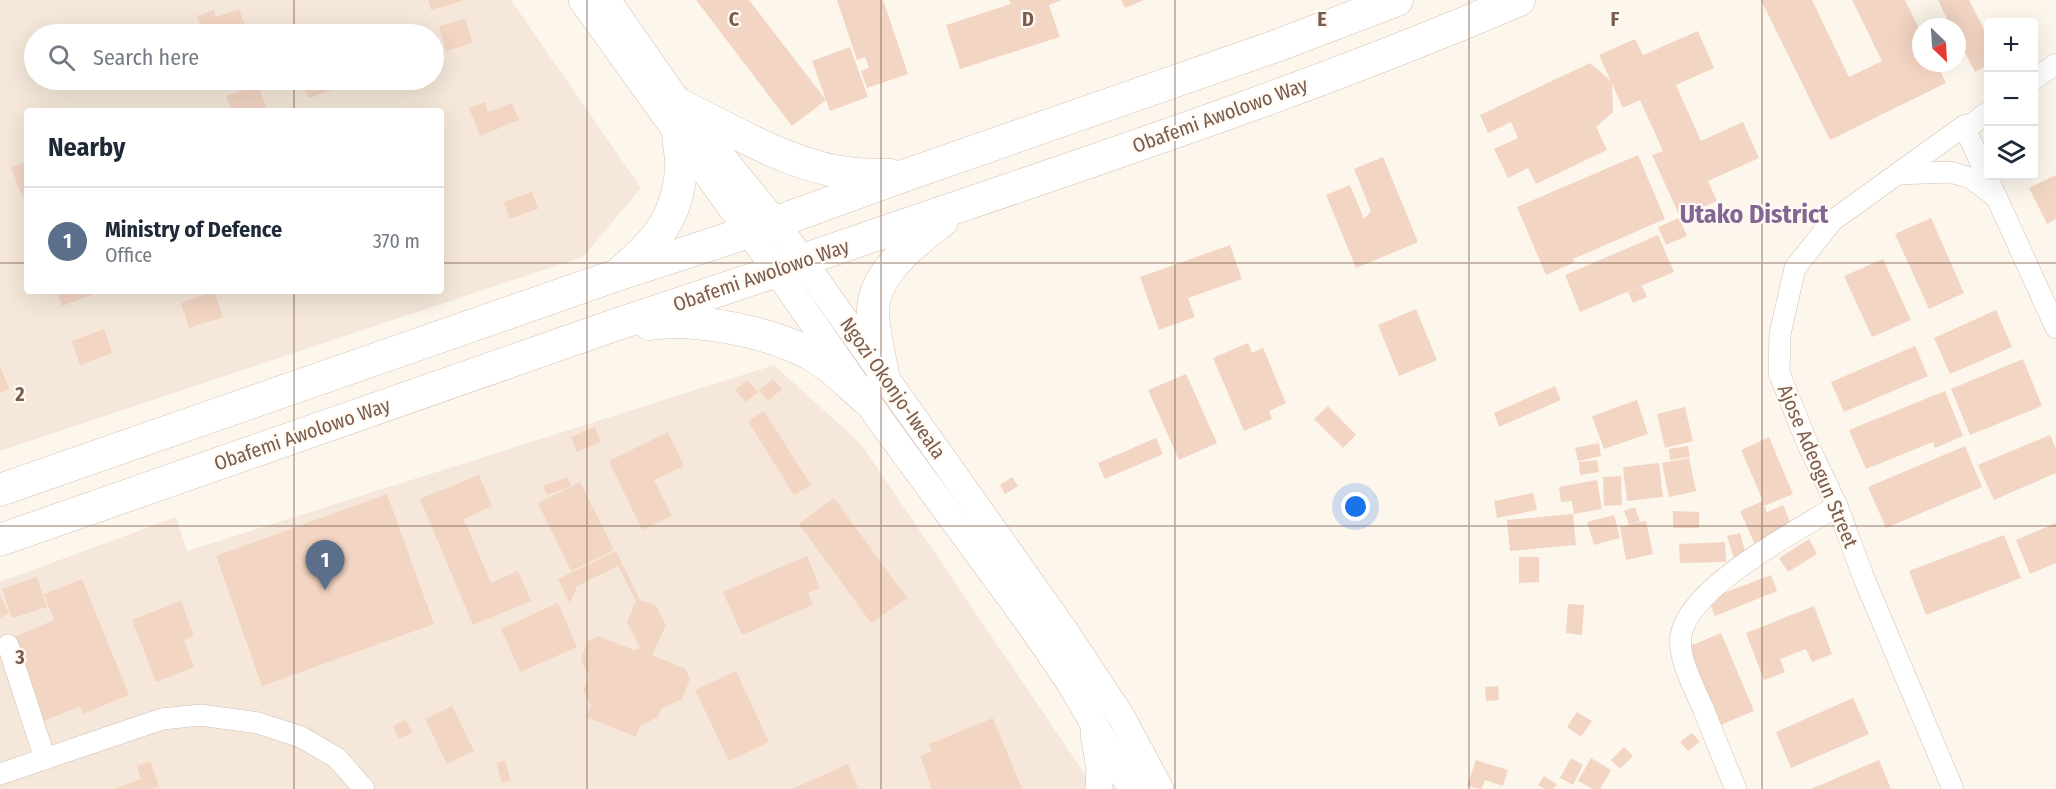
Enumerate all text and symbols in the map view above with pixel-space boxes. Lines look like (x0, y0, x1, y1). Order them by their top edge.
text: C (729, 7, 740, 31)
text: D (1022, 7, 1034, 31)
text: E (1317, 7, 1327, 31)
text: F (1611, 7, 1620, 31)
north arrow (1912, 18, 1966, 72)
map controls (1984, 18, 2038, 180)
button: + (1984, 18, 2038, 72)
search box (24, 24, 444, 90)
icon: search (45, 41, 78, 74)
text: Search here (93, 44, 199, 71)
street label: Obafemi Awolowo Way (1129, 72, 1311, 158)
button: − (1984, 72, 2038, 126)
button: layers (1984, 126, 2038, 180)
text: Nearby (48, 132, 125, 163)
district label: Utako District (1680, 199, 1829, 230)
text: Ministry of Defence (105, 216, 282, 243)
text: 1 (63, 229, 72, 253)
text: 370 m (373, 229, 420, 253)
street label: Obafemi Awolowo Way (670, 234, 852, 316)
text: Office (105, 243, 152, 267)
street label: Ngozi Okonjo-Iweala (835, 312, 951, 464)
street label: Ajose Adeogun Street (1773, 381, 1863, 552)
text: 2 (14, 382, 25, 406)
street label: Obafemi Awolowo Way (211, 393, 393, 475)
your location (1341, 492, 1370, 521)
pin: 1 (306, 540, 344, 590)
text: 3 (14, 645, 25, 669)

